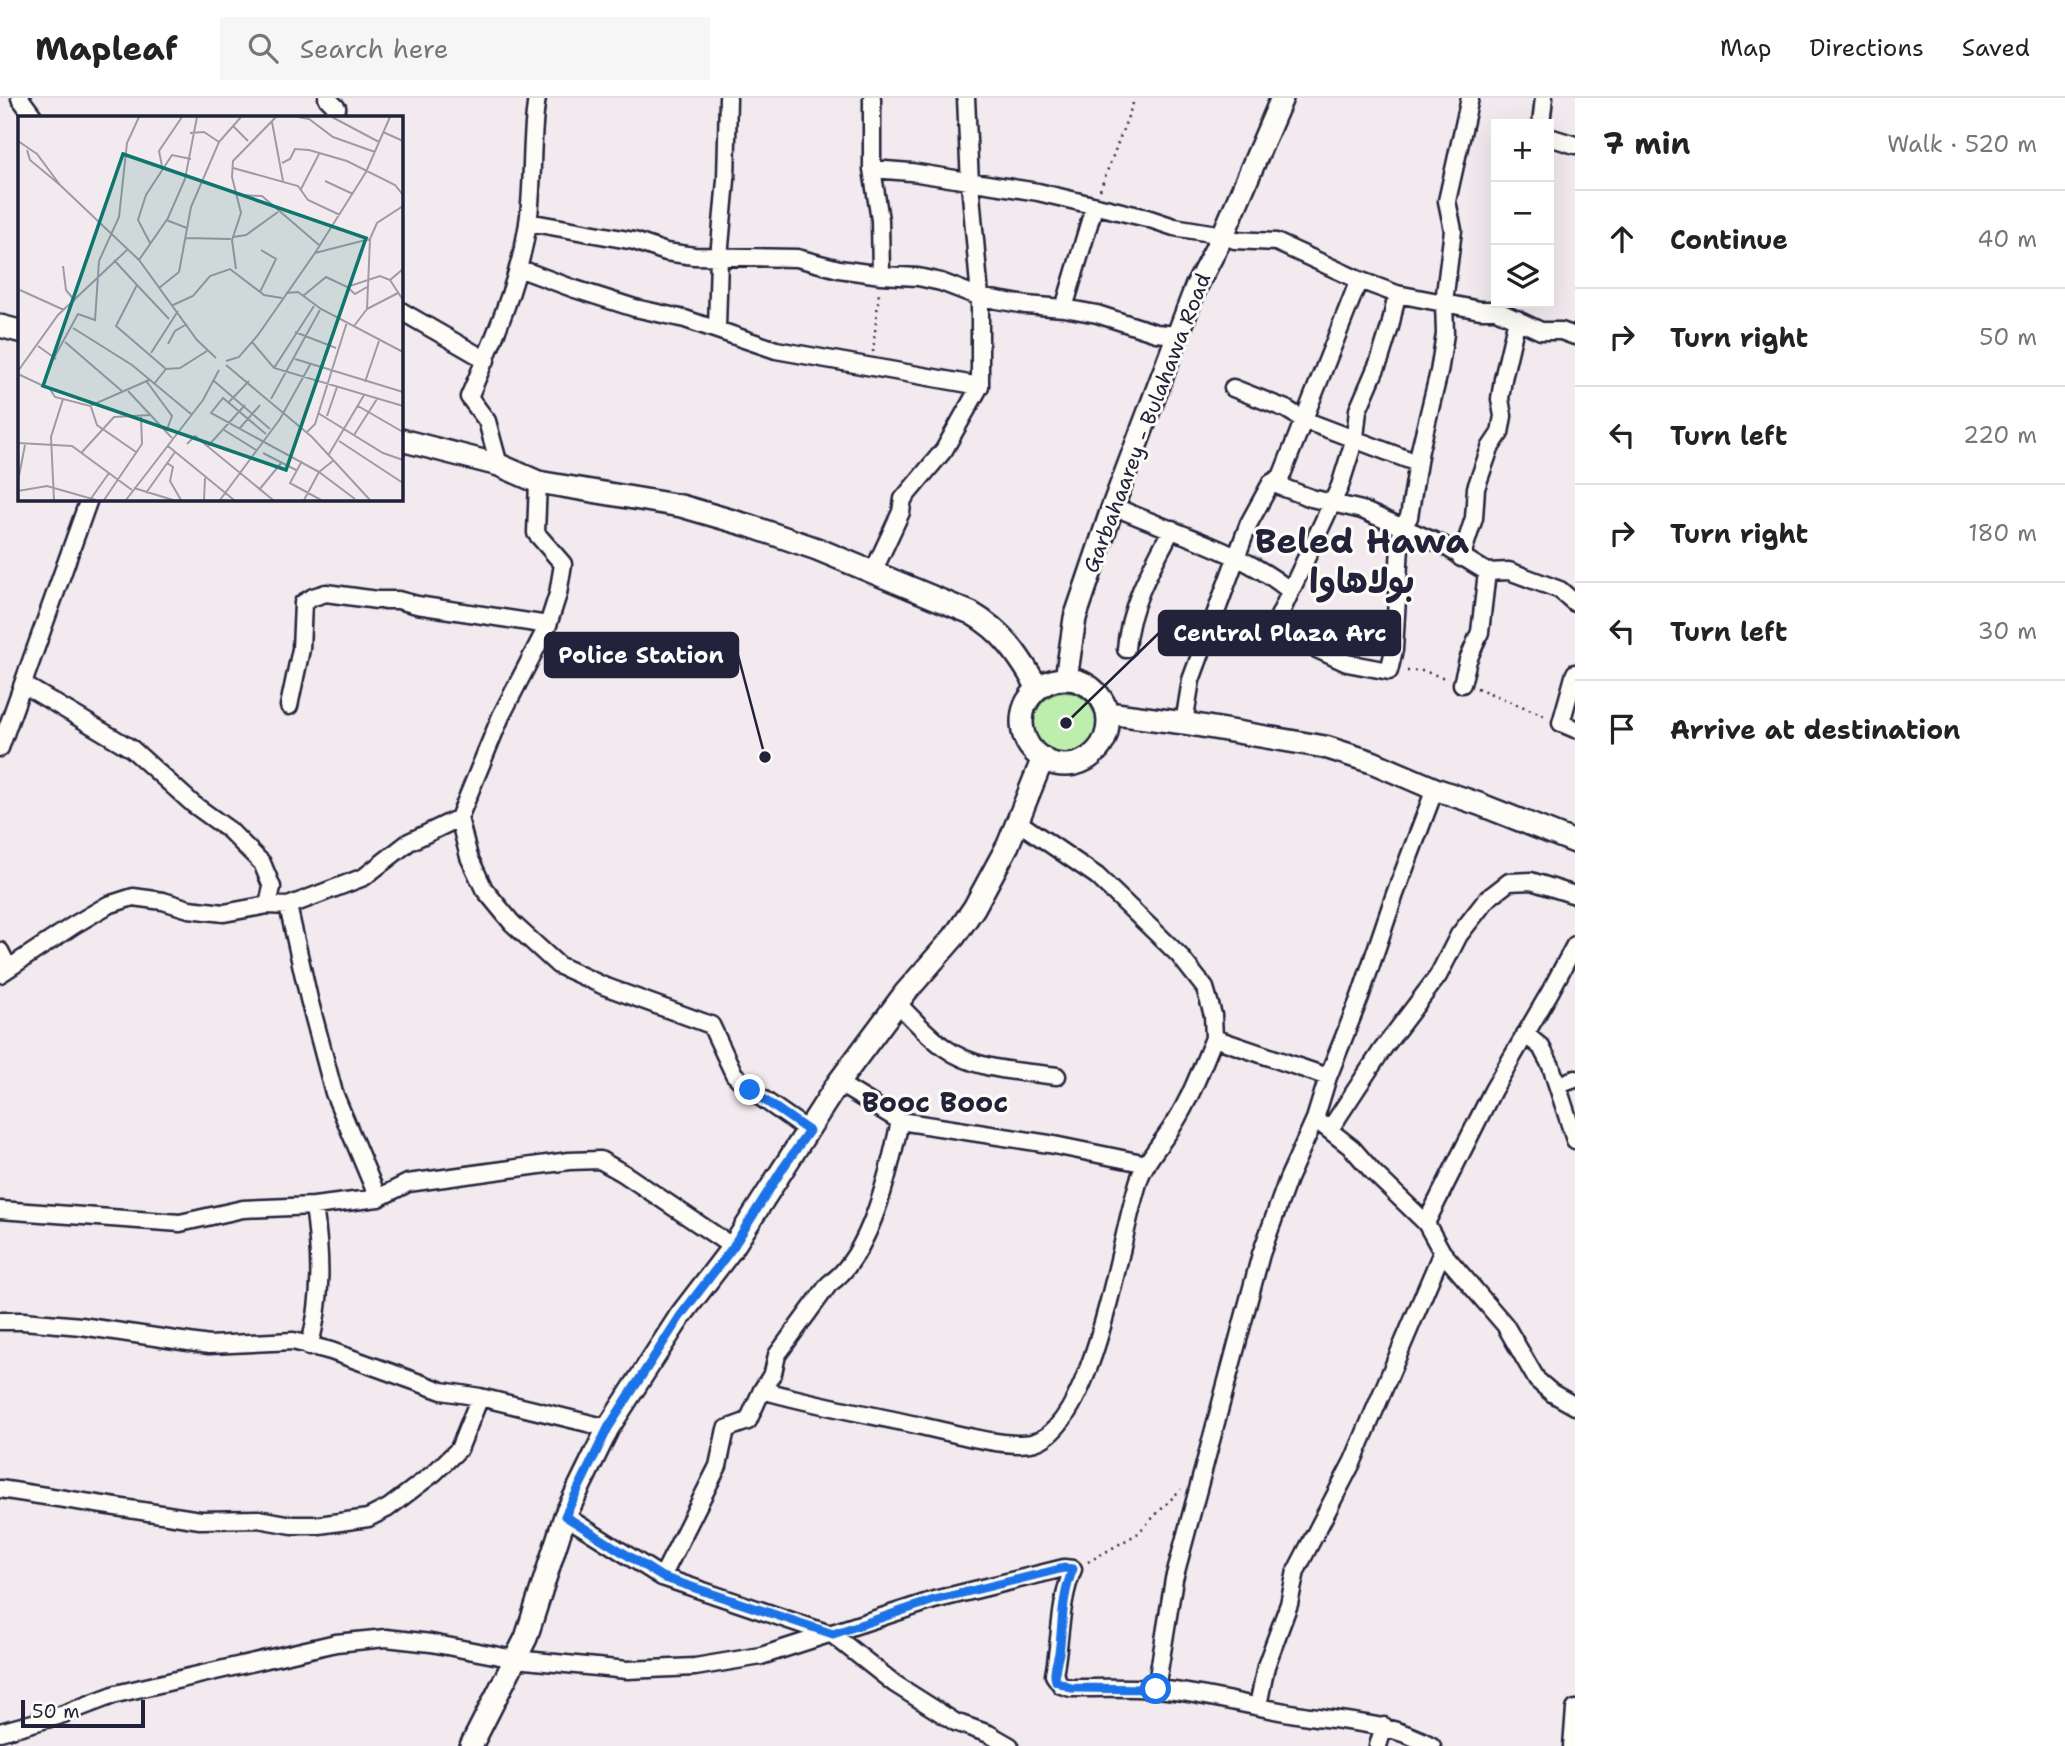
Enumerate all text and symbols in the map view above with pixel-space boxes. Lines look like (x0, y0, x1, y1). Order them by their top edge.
search box (220, 17, 710, 80)
text: Mapleaf (35, 26, 178, 71)
icon: search (244, 29, 282, 67)
text: Search here (300, 31, 448, 66)
text: Map (1720, 32, 1771, 64)
text: Directions (1809, 32, 1924, 64)
text: Saved (1962, 32, 2030, 64)
inset map (18, 116, 402, 500)
map controls (1491, 119, 1554, 308)
button: + (1491, 119, 1554, 182)
text: 7 min (1603, 123, 1690, 164)
text: Walk · 520 m (1887, 129, 2037, 159)
button: − (1491, 182, 1554, 245)
icon: ahead (1603, 220, 1641, 258)
text: Continue (1670, 222, 1788, 257)
text: 40 m (1977, 224, 2037, 254)
button: layers (1491, 245, 1554, 308)
street label: Garbahaarey - Bulahawa Road (1077, 269, 1217, 577)
icon: right (1603, 318, 1641, 356)
text: Turn right (1670, 320, 1808, 355)
text: 50 m (1979, 322, 2037, 352)
icon: left (1603, 416, 1641, 454)
text: Turn left (1670, 418, 1787, 453)
text: 220 m (1963, 420, 2037, 450)
icon: right (1603, 514, 1641, 552)
text: Turn right (1670, 516, 1808, 551)
district label: Beled Hawa بولاهاوا (1255, 517, 1469, 604)
text: 180 m (1968, 518, 2037, 548)
callout: Central Plaza Arc (1159, 611, 1400, 655)
icon: left (1603, 612, 1641, 650)
text: Turn left (1670, 614, 1787, 649)
text: 30 m (1978, 616, 2037, 646)
text: Central Plaza Arc (1173, 618, 1387, 648)
callout: Police Station (545, 633, 738, 677)
text: Police Station (558, 640, 724, 670)
icon: arrive (1603, 710, 1641, 748)
text: Arrive at destination (1670, 712, 1960, 747)
route end (734, 1074, 765, 1105)
district label: Booc Booc (862, 1083, 1008, 1121)
route start (1140, 1673, 1171, 1704)
scale bar (21, 1697, 145, 1729)
text: 50 m (32, 1699, 80, 1724)

